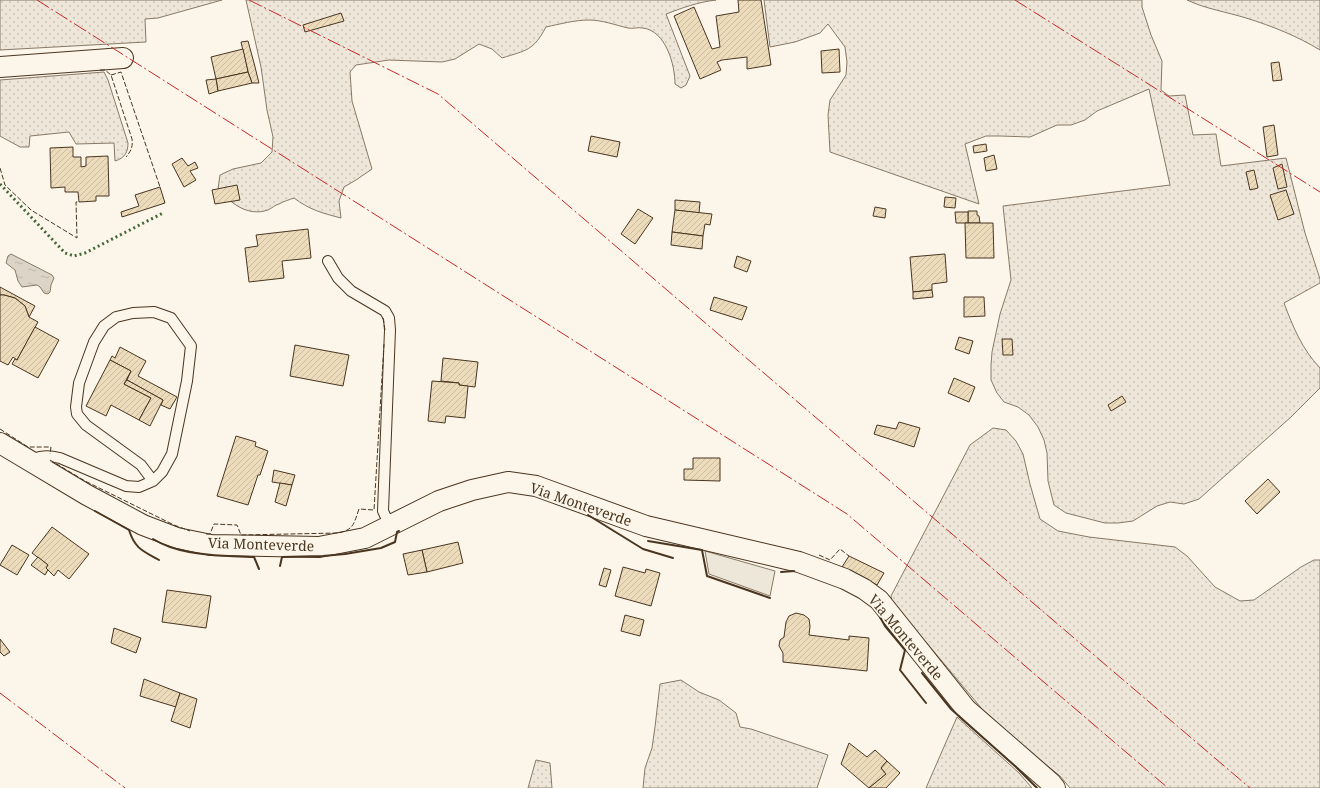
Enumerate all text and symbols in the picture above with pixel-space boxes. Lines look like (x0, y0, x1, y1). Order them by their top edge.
street label: Via Monteverde (528, 478, 634, 530)
street label: Via Monteverde (208, 533, 314, 555)
street label: Via Monteverde (865, 590, 947, 684)

